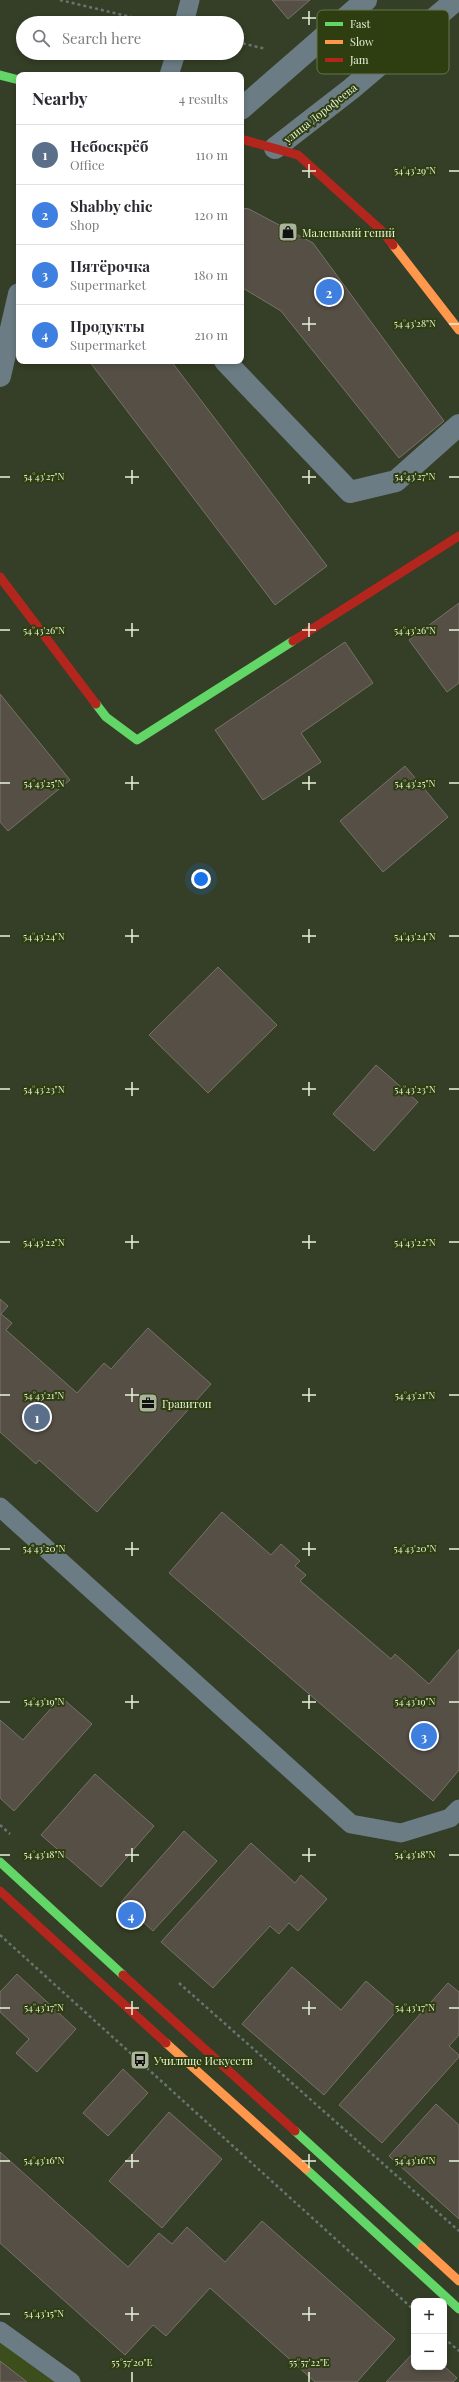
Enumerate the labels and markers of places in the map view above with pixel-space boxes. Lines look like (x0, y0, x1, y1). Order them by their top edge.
shop icon: Маленький гений (277, 221, 299, 243)
place label: Маленький гений (302, 225, 395, 240)
pin: 2 (316, 277, 342, 307)
office icon: Гравитон (137, 1392, 159, 1414)
place label: Гравитон (162, 1396, 212, 1411)
pin: 1 (24, 1402, 50, 1432)
pin: 3 (411, 1721, 437, 1751)
pin: 4 (118, 1900, 144, 1930)
bus stop icon: Училище Искусств (129, 2049, 151, 2071)
place label: Училище Искусств (153, 2053, 253, 2068)

